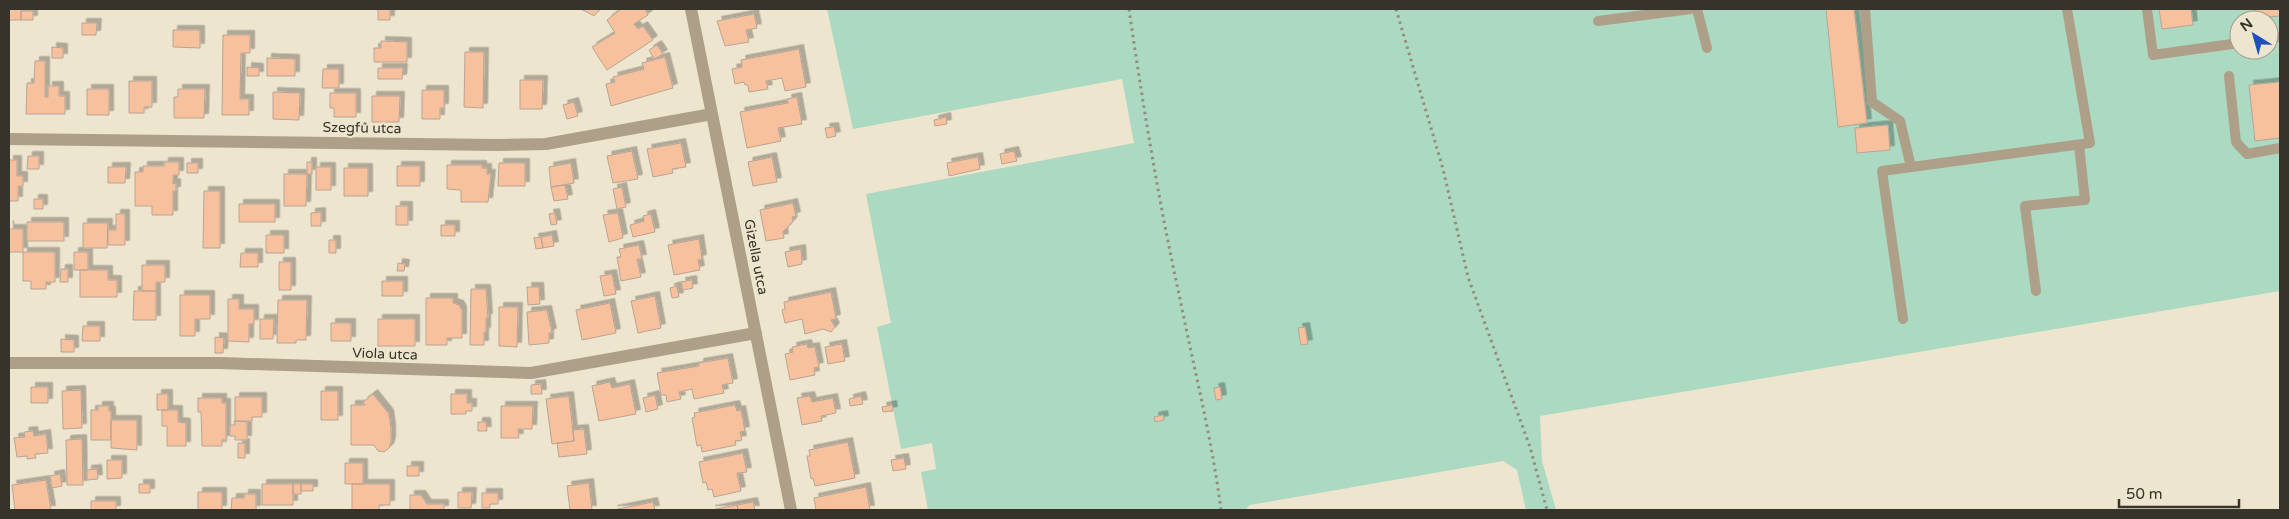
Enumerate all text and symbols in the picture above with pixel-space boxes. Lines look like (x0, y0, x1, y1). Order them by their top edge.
north arrow (2229, 10, 2279, 60)
text: N (2237, 15, 2256, 35)
street label: Szegfű utca (322, 119, 402, 137)
street label: Gizella utca (740, 218, 772, 296)
street label: Viola utca (352, 344, 418, 364)
scale bar (2119, 476, 2239, 508)
text: 50 m (2126, 485, 2163, 503)

